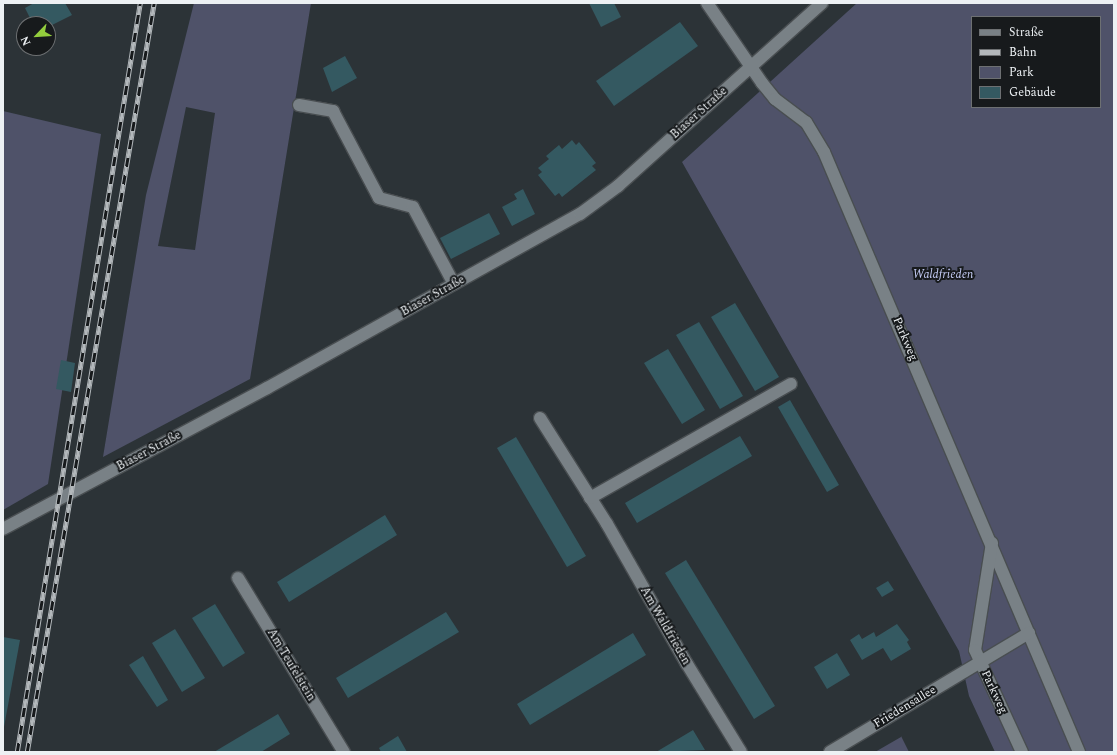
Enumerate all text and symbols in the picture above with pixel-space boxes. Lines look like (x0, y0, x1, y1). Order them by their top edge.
north arrow (16, 16, 56, 56)
legend (971, 16, 1101, 108)
text: Straße (1009, 23, 1044, 42)
text: N (16, 33, 35, 49)
text: Bahn (1009, 43, 1037, 62)
text: Park (1009, 63, 1034, 82)
text: Gebäude (1009, 83, 1056, 102)
street label: Biaser Straße (668, 84, 730, 142)
park label: Waldfrieden (913, 268, 973, 282)
street label: Biaser Straße (398, 273, 468, 319)
street label: Parkweg (889, 315, 921, 363)
street label: Biaser Straße (114, 428, 184, 474)
street label: Am Waldfrieden (637, 584, 693, 668)
street label: Am Teufelstein (264, 626, 318, 704)
street label: Parkweg (978, 668, 1010, 716)
street label: Friedensallee (871, 683, 939, 731)

